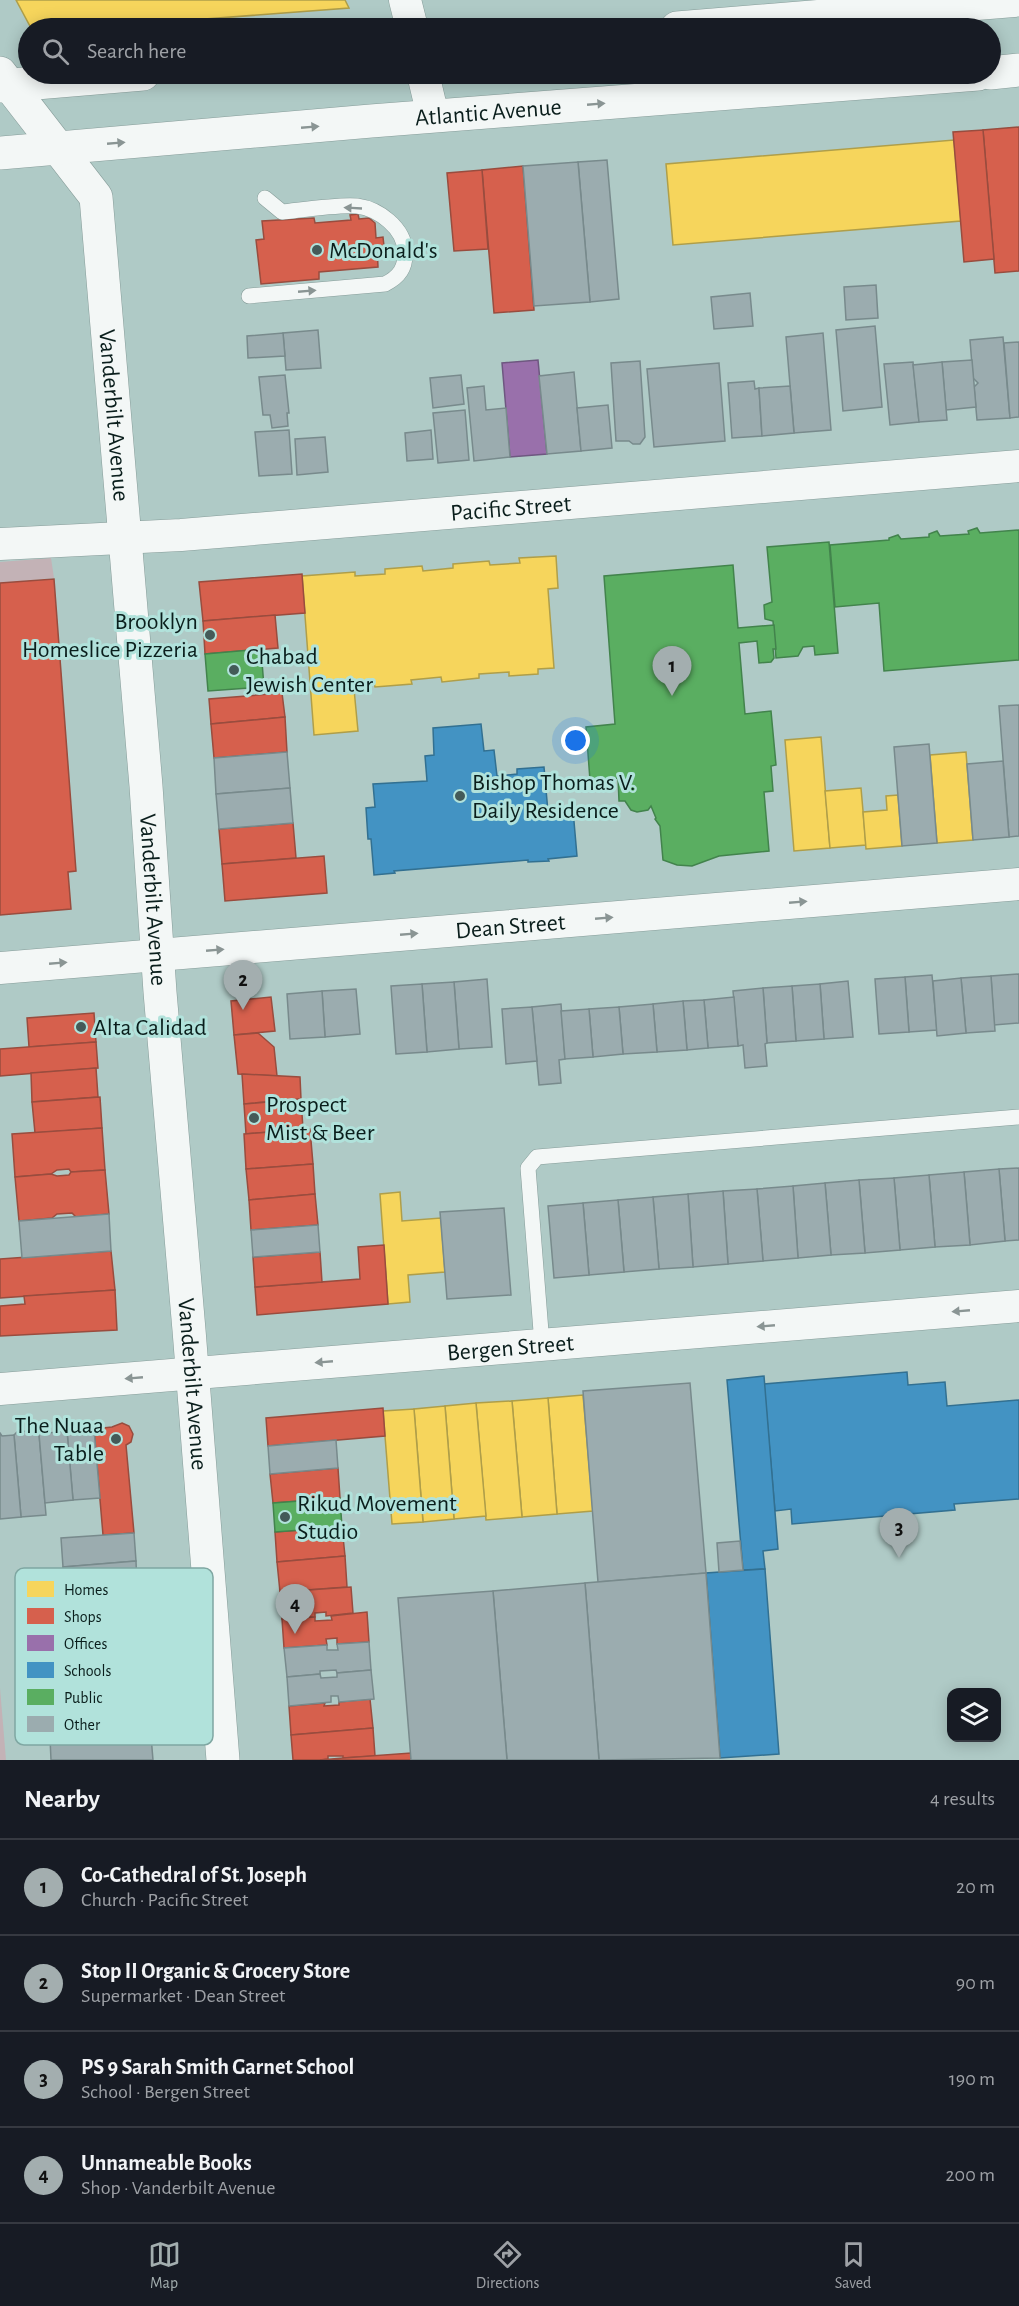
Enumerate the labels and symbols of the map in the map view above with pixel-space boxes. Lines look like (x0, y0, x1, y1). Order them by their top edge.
street label: Atlantic Avenue (414, 95, 563, 131)
one-way arrow (586, 99, 605, 108)
one-way arrow (301, 122, 320, 131)
one-way arrow (106, 138, 125, 148)
one-way arrow (344, 203, 363, 212)
place label: McDonald's (329, 239, 438, 263)
marker: McDonald's (310, 243, 324, 257)
one-way arrow (298, 286, 317, 296)
street label: Vanderbilt Avenue (94, 329, 133, 502)
street label: Pacific Street (449, 492, 572, 526)
place label: Brooklyn Homeslice Pizzeria (22, 610, 198, 662)
marker: Brooklyn Homeslice Pizzeria (203, 628, 217, 642)
place label: Chabad Jewish Center (246, 645, 373, 697)
pin: 1 (652, 646, 692, 696)
marker: Chabad Jewish Center (227, 663, 241, 677)
your location (561, 726, 590, 755)
place label: Bishop Thomas V. Daily Residence (472, 771, 636, 823)
marker: Bishop Thomas V. Daily Residence (453, 789, 467, 803)
street label: Vanderbilt Avenue (135, 813, 171, 987)
one-way arrow (789, 898, 808, 907)
street label: Dean Street (454, 910, 567, 943)
one-way arrow (594, 913, 613, 923)
one-way arrow (400, 929, 419, 939)
one-way arrow (206, 945, 225, 955)
one-way arrow (49, 958, 68, 968)
pin: 2 (224, 960, 262, 1010)
place label: Alta Calidad (93, 1016, 207, 1040)
marker: Alta Calidad (74, 1020, 88, 1034)
place label: Prospect Mist & Beer (266, 1093, 375, 1145)
marker: Prospect Mist & Beer (247, 1111, 261, 1125)
street label: Vanderbilt Avenue (173, 1297, 211, 1471)
one-way arrow (951, 1306, 970, 1316)
one-way arrow (757, 1322, 776, 1331)
street label: Bergen Street (446, 1331, 575, 1366)
one-way arrow (314, 1357, 333, 1367)
one-way arrow (125, 1373, 144, 1383)
place label: The Nuaa Table (14, 1414, 104, 1466)
marker: The Nuaa Table (109, 1432, 123, 1446)
place label: Rikud Movement Studio (297, 1492, 457, 1544)
pin: 3 (880, 1508, 918, 1558)
marker: Rikud Movement Studio (278, 1510, 292, 1524)
legend (15, 1568, 213, 1745)
text: Homes (64, 1582, 108, 1598)
pin: 4 (276, 1584, 314, 1634)
text: Shops (64, 1609, 102, 1625)
text: Offices (64, 1636, 107, 1652)
text: Schools (64, 1663, 111, 1679)
text: Public (64, 1690, 102, 1706)
text: Other (64, 1717, 101, 1733)

